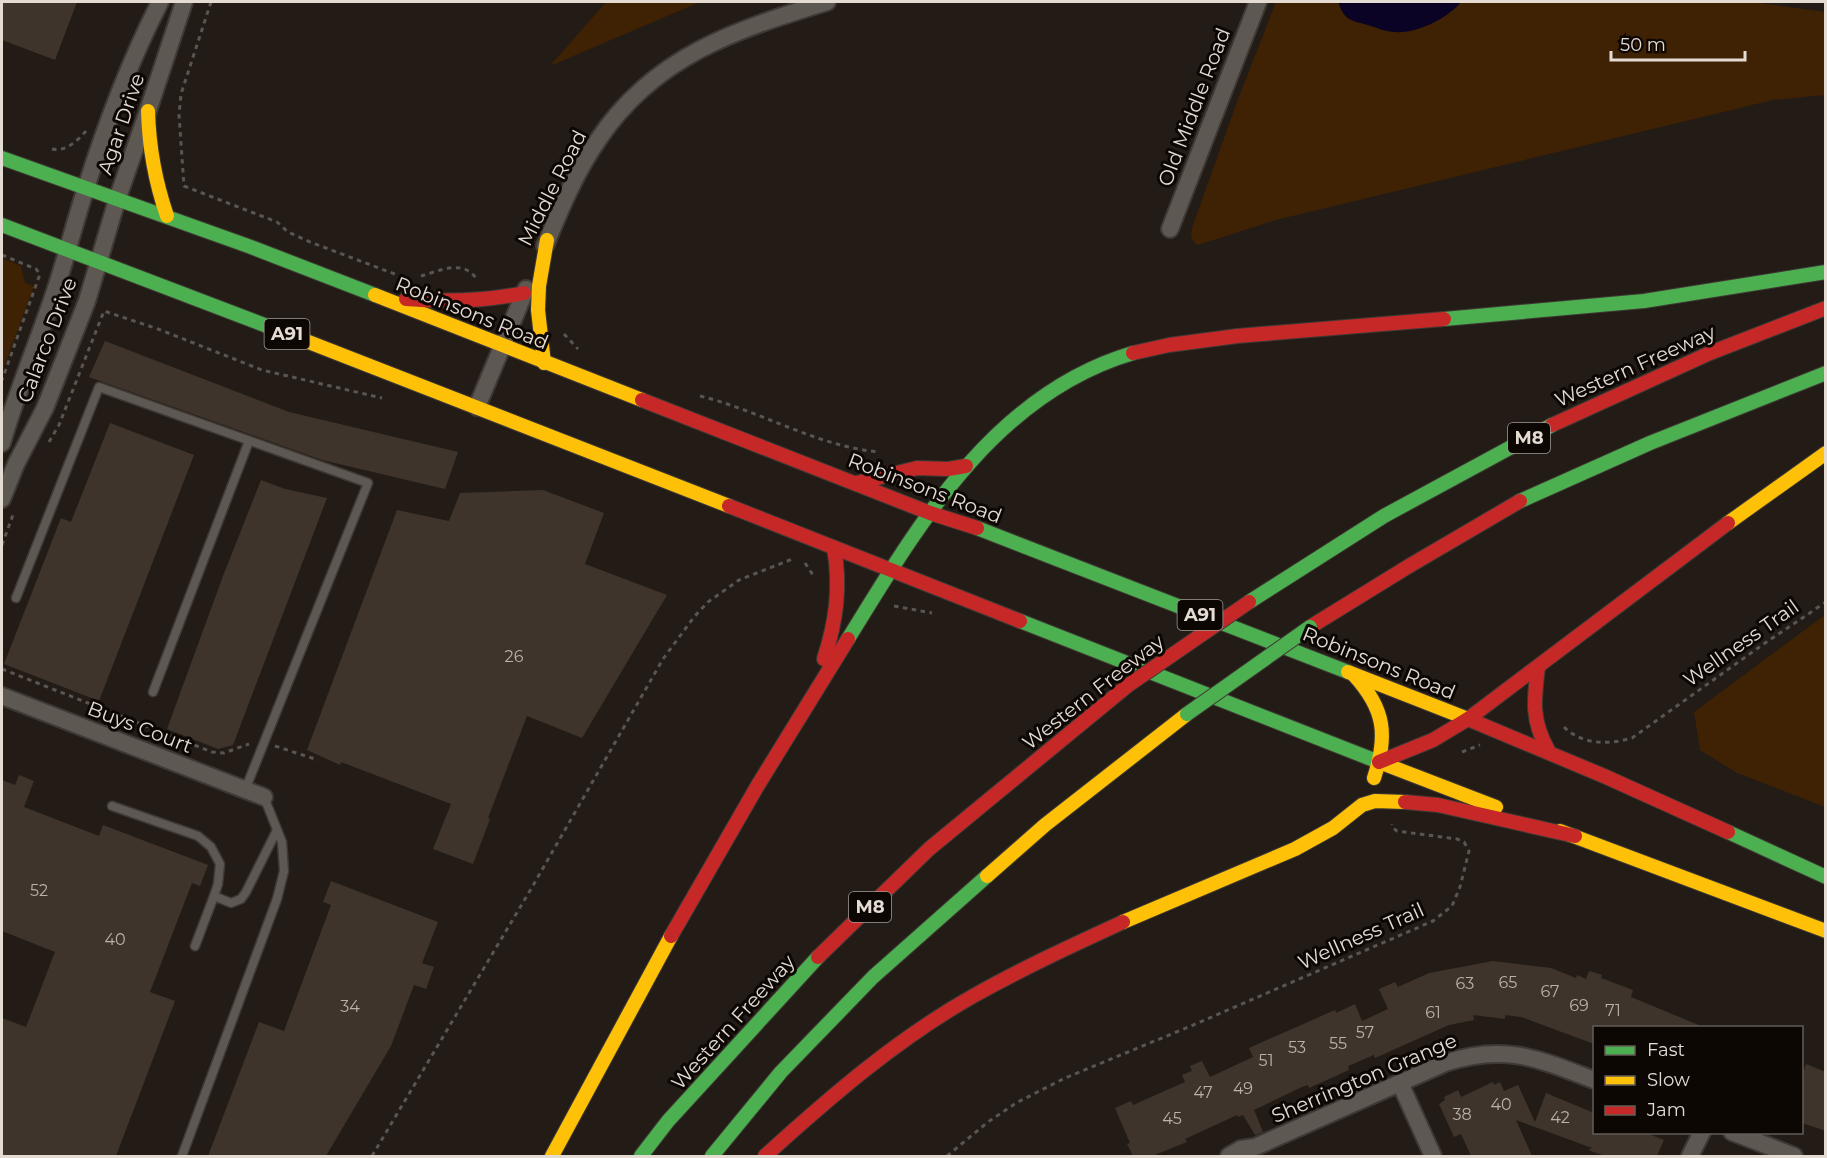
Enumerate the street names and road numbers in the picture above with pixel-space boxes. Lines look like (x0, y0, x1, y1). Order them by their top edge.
street label: Old Middle Road (1153, 24, 1235, 190)
street label: Agar Drive (92, 70, 150, 178)
street label: Middle Road (513, 126, 591, 250)
street label: Robinsons Road (392, 271, 552, 355)
street label: Calarco Drive (12, 274, 82, 406)
road number: A91 (264, 319, 310, 349)
street label: Western Freeway (1551, 320, 1719, 412)
road number: M8 (1508, 423, 1550, 453)
street label: Robinsons Road (845, 448, 1005, 528)
street label: Wellness Trail (1679, 594, 1803, 692)
road number: A91 (1178, 600, 1222, 630)
street label: Robinsons Road (1299, 621, 1459, 705)
street label: Western Freeway (1017, 629, 1169, 755)
street label: Buys Court (84, 696, 196, 758)
road number: M8 (849, 892, 891, 922)
street label: Wellness Trail (1294, 898, 1428, 974)
street label: Western Freeway (666, 950, 800, 1094)
street label: Sherrington Grange (1268, 1028, 1460, 1128)

